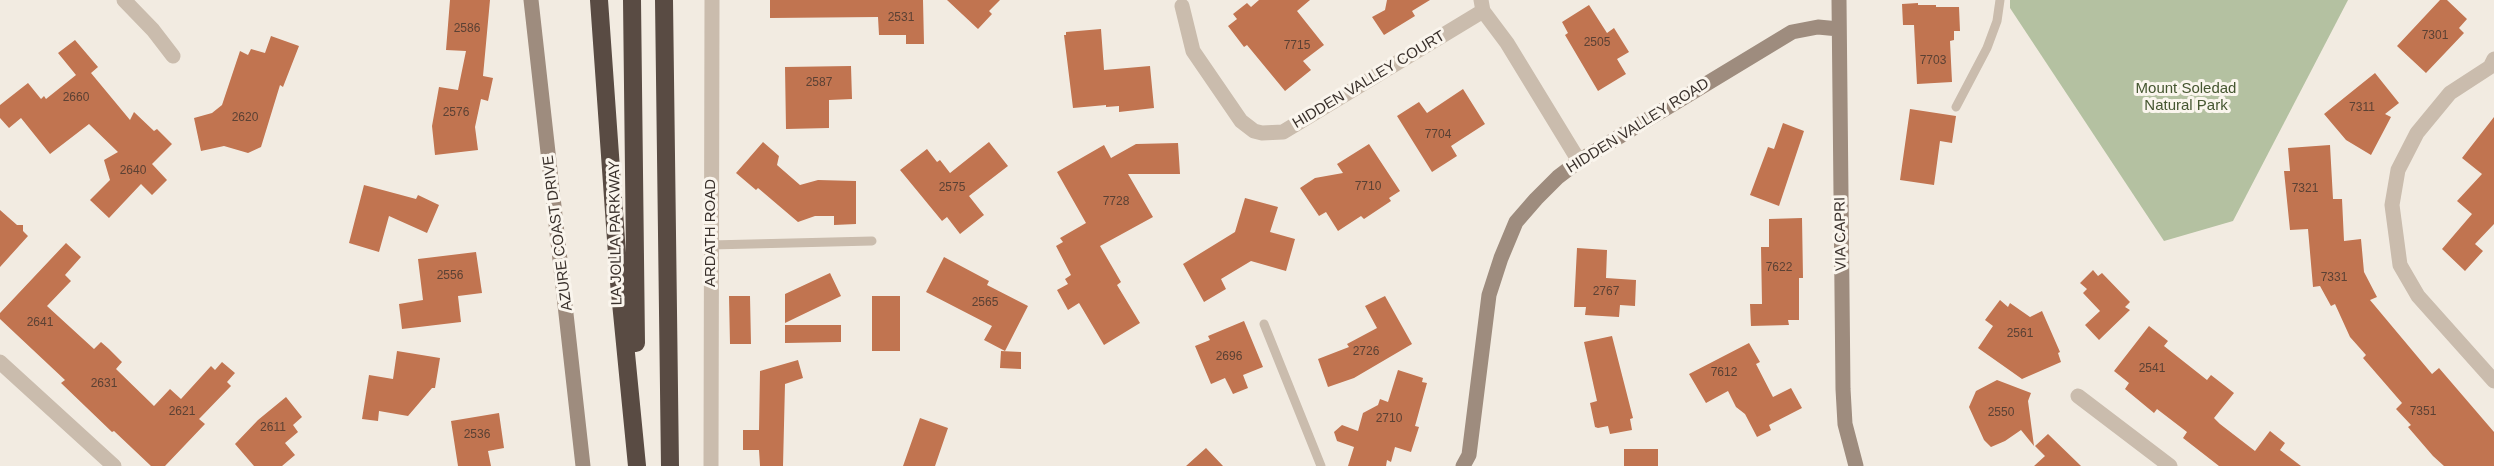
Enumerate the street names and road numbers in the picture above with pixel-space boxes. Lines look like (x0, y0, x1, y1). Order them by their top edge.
street label: HIDDEN VALLEY COURT (1290, 27, 1448, 133)
street label: HIDDEN VALLEY ROAD (1563, 75, 1713, 177)
street label: AZURE COAST DRIVE (540, 154, 576, 312)
street label: LA JOLLA PARKWAY (606, 160, 626, 306)
street label: ARDATH ROAD (702, 179, 720, 287)
street label: VIA CAPRI (1831, 197, 1851, 271)

